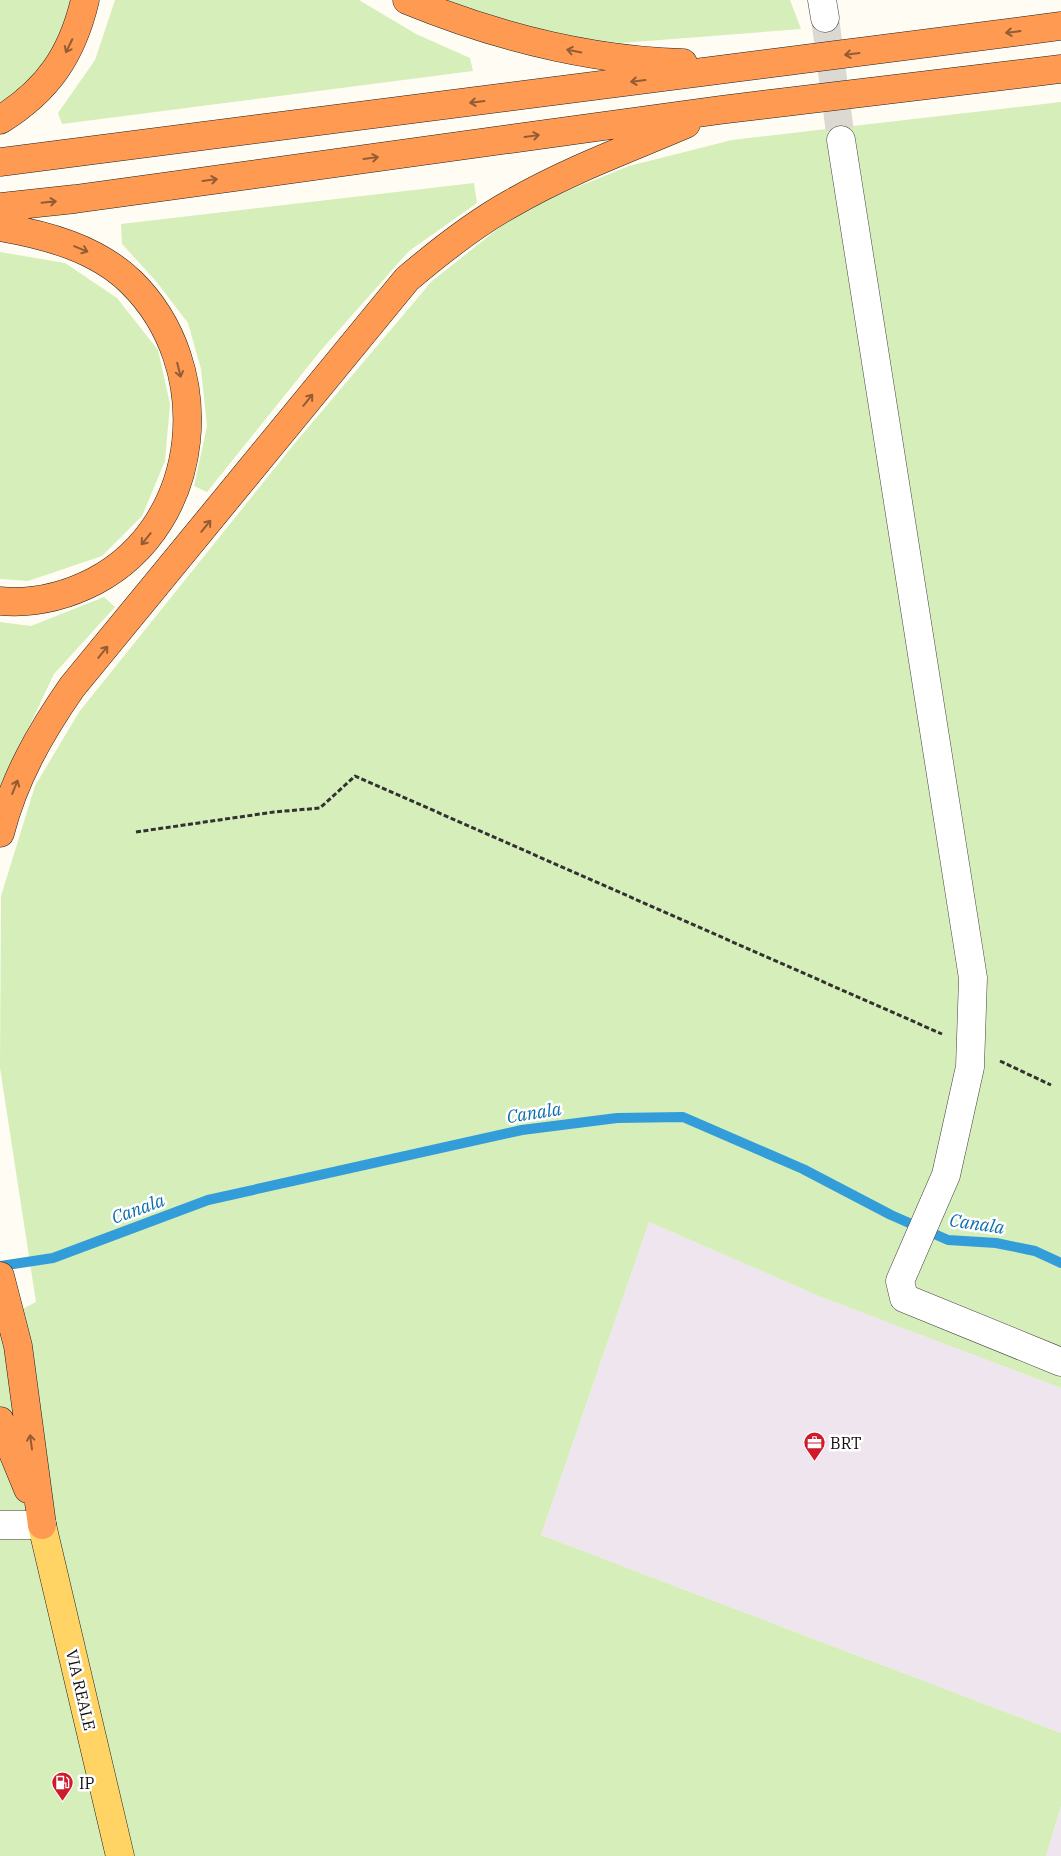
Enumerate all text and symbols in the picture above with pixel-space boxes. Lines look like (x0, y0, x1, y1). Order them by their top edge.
one-way arrow (1005, 28, 1021, 38)
one-way arrow (64, 38, 73, 53)
one-way arrow (566, 45, 582, 55)
one-way arrow (844, 49, 860, 59)
one-way arrow (631, 76, 647, 86)
one-way arrow (469, 97, 485, 107)
one-way arrow (523, 131, 539, 141)
one-way arrow (362, 153, 378, 163)
one-way arrow (201, 175, 217, 185)
one-way arrow (40, 197, 56, 207)
one-way arrow (72, 245, 88, 254)
one-way arrow (175, 362, 184, 378)
one-way arrow (303, 394, 314, 407)
one-way arrow (200, 520, 211, 533)
one-way arrow (141, 533, 152, 546)
one-way arrow (97, 645, 108, 658)
one-way arrow (11, 780, 20, 795)
water label: Canala (505, 1097, 563, 1128)
water label: Canala (108, 1188, 168, 1229)
water label: Canala (948, 1208, 1006, 1239)
office icon: BRT (802, 1431, 826, 1462)
place label: BRT (830, 1433, 862, 1453)
one-way arrow (26, 1434, 36, 1450)
street label: VIA REALE (62, 1648, 100, 1732)
fuel station icon: IP (51, 1771, 75, 1802)
place label: IP (79, 1773, 95, 1793)

